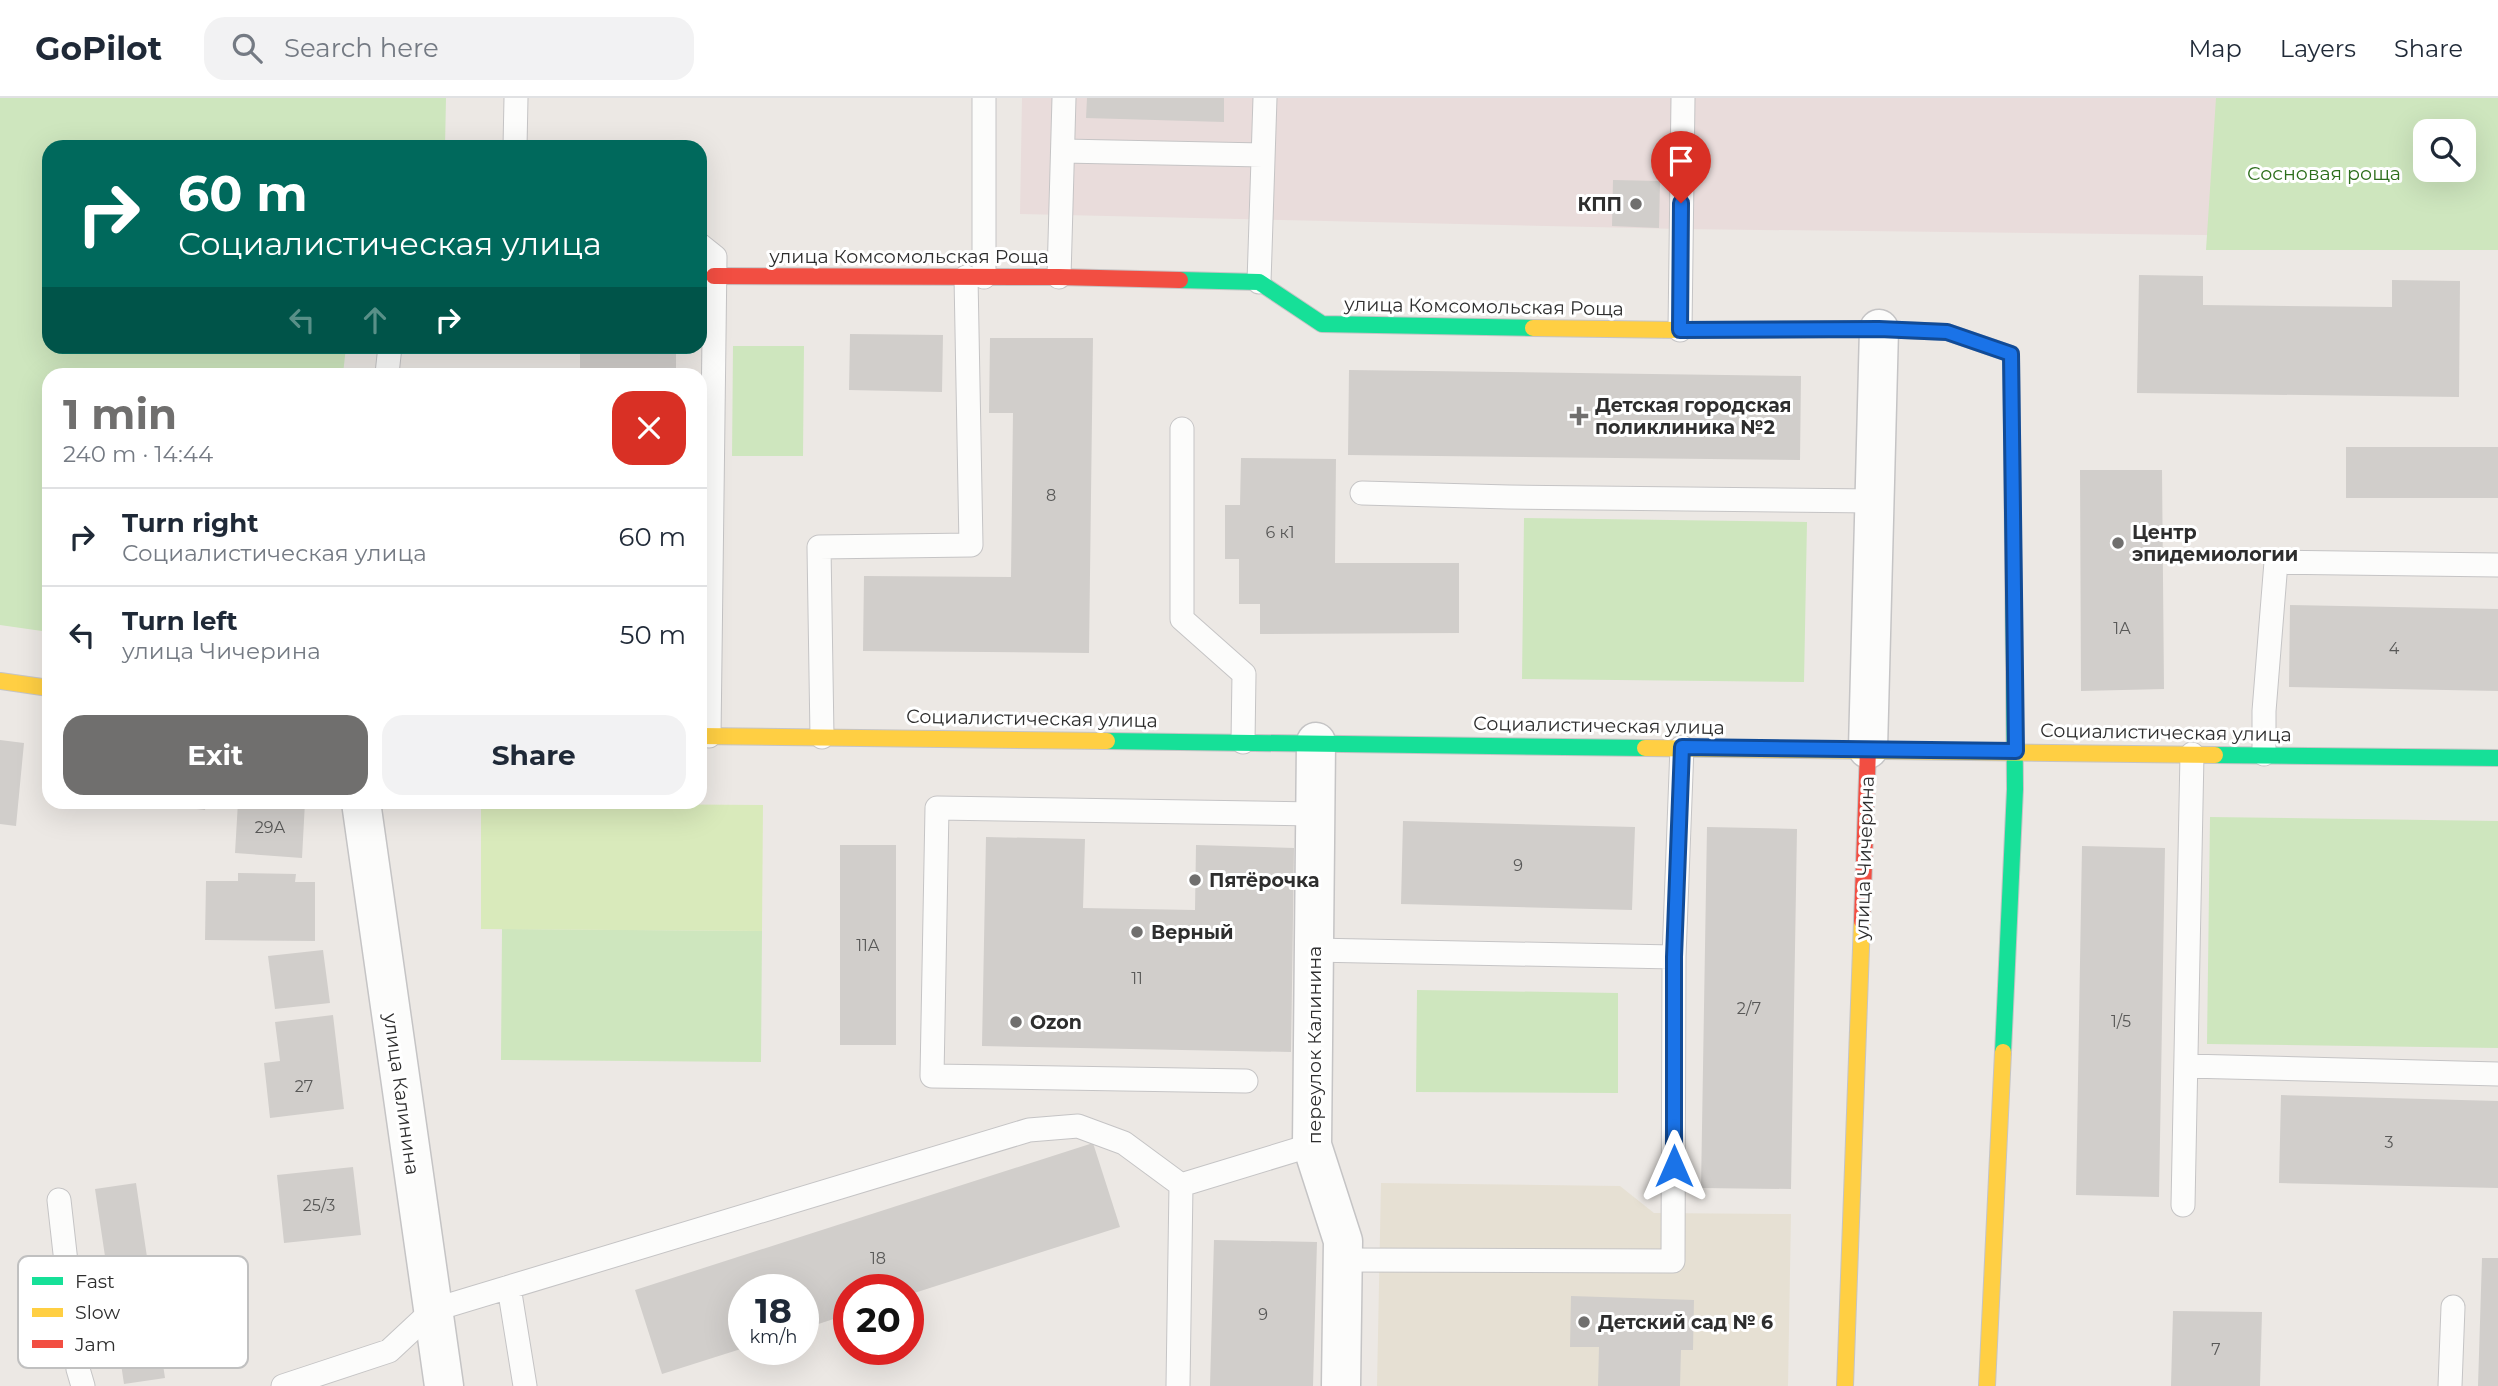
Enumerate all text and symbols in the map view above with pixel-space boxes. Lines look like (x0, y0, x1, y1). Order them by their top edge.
search box (204, 17, 694, 80)
text: GoPilot (35, 28, 162, 68)
icon: search (228, 29, 266, 67)
text: Search here (284, 32, 439, 64)
text: Map (2188, 34, 2242, 63)
text: Layers (2280, 34, 2356, 63)
text: Share (2394, 34, 2463, 63)
map controls (2413, 119, 2476, 182)
button: search (2413, 119, 2476, 182)
pin (1651, 131, 1711, 203)
icon: arrive (1662, 142, 1700, 180)
park label: Сосновая роща (2247, 162, 2401, 185)
text: 60 m (178, 164, 308, 223)
icon: right (63, 168, 154, 259)
place label: КПП (1578, 193, 1622, 216)
marker: КПП (1628, 196, 1644, 212)
text: Социалистическая улица (178, 224, 602, 263)
street label: улица Комсомольская Роща (768, 245, 1049, 268)
street label: улица Комсомольская Роща (1343, 293, 1624, 320)
icon: left (283, 301, 321, 339)
icon: ahead (356, 301, 394, 339)
icon: right (429, 301, 467, 339)
text: 1 min (63, 388, 177, 440)
button: close (612, 391, 686, 465)
place label: Детская городская поликлиника №2 (1595, 394, 1792, 439)
marker: Детская городская поликлиника №2 (1569, 406, 1589, 426)
text: 240 m · 14:44 (63, 440, 213, 468)
house number: 8 (1046, 486, 1056, 505)
text: Turn right (122, 507, 258, 539)
icon: right (63, 518, 101, 556)
text: 60 m (619, 521, 686, 553)
place label: Центр эпидемиологии (2132, 521, 2298, 566)
house number: 6 к1 (1265, 523, 1295, 542)
marker: Центр эпидемиологии (2110, 535, 2126, 551)
text: Социалистическая улица (122, 539, 427, 567)
text: Turn left (122, 605, 238, 637)
icon: left (63, 616, 101, 654)
text: 50 m (620, 619, 686, 651)
house number: 1А (2113, 619, 2131, 638)
text: улица Чичерина (122, 637, 321, 665)
house number: 4 (2389, 639, 2400, 658)
street label: Социалистическая улица (906, 705, 1158, 732)
street label: Социалистическая улица (1473, 712, 1725, 739)
button: Exit (63, 715, 368, 795)
button: Share (382, 715, 686, 795)
street label: Социалистическая улица (2040, 719, 2292, 746)
street label: улица Чичерина (1850, 776, 1879, 941)
house number: 29А (255, 818, 285, 837)
house number: 9 (1513, 856, 1523, 875)
place label: Пятёрочка (1209, 869, 1319, 892)
marker: Пятёрочка (1187, 872, 1203, 888)
place label: Верный (1151, 921, 1234, 944)
marker: Верный (1129, 924, 1145, 940)
house number: 11А (856, 936, 880, 955)
street label: переулок Калинина (1303, 946, 1326, 1144)
house number: 11 (1131, 969, 1143, 988)
house number: 2/7 (1737, 999, 1761, 1018)
street label: улица Калинина (379, 1011, 424, 1177)
place label: Ozon (1030, 1011, 1082, 1034)
house number: 1/5 (2111, 1012, 2131, 1031)
marker: Ozon (1008, 1014, 1024, 1030)
house number: 27 (295, 1077, 313, 1096)
position arrow (1637, 1129, 1711, 1203)
house number: 3 (2384, 1133, 2394, 1152)
house number: 25/3 (303, 1196, 335, 1215)
house number: 18 (870, 1249, 886, 1268)
legend (18, 1256, 248, 1368)
text: Fast (75, 1270, 115, 1293)
speed limit sign: 20 (833, 1274, 924, 1365)
text: 18 (755, 1289, 792, 1332)
text: Slow (75, 1301, 120, 1324)
house number: 9 (1258, 1305, 1268, 1324)
place label: Детский сад № 6 (1598, 1311, 1773, 1334)
marker: Детский сад № 6 (1576, 1314, 1592, 1330)
text: km/h (749, 1326, 798, 1348)
text: Jam (74, 1333, 116, 1356)
house number: 7 (2211, 1340, 2221, 1359)

